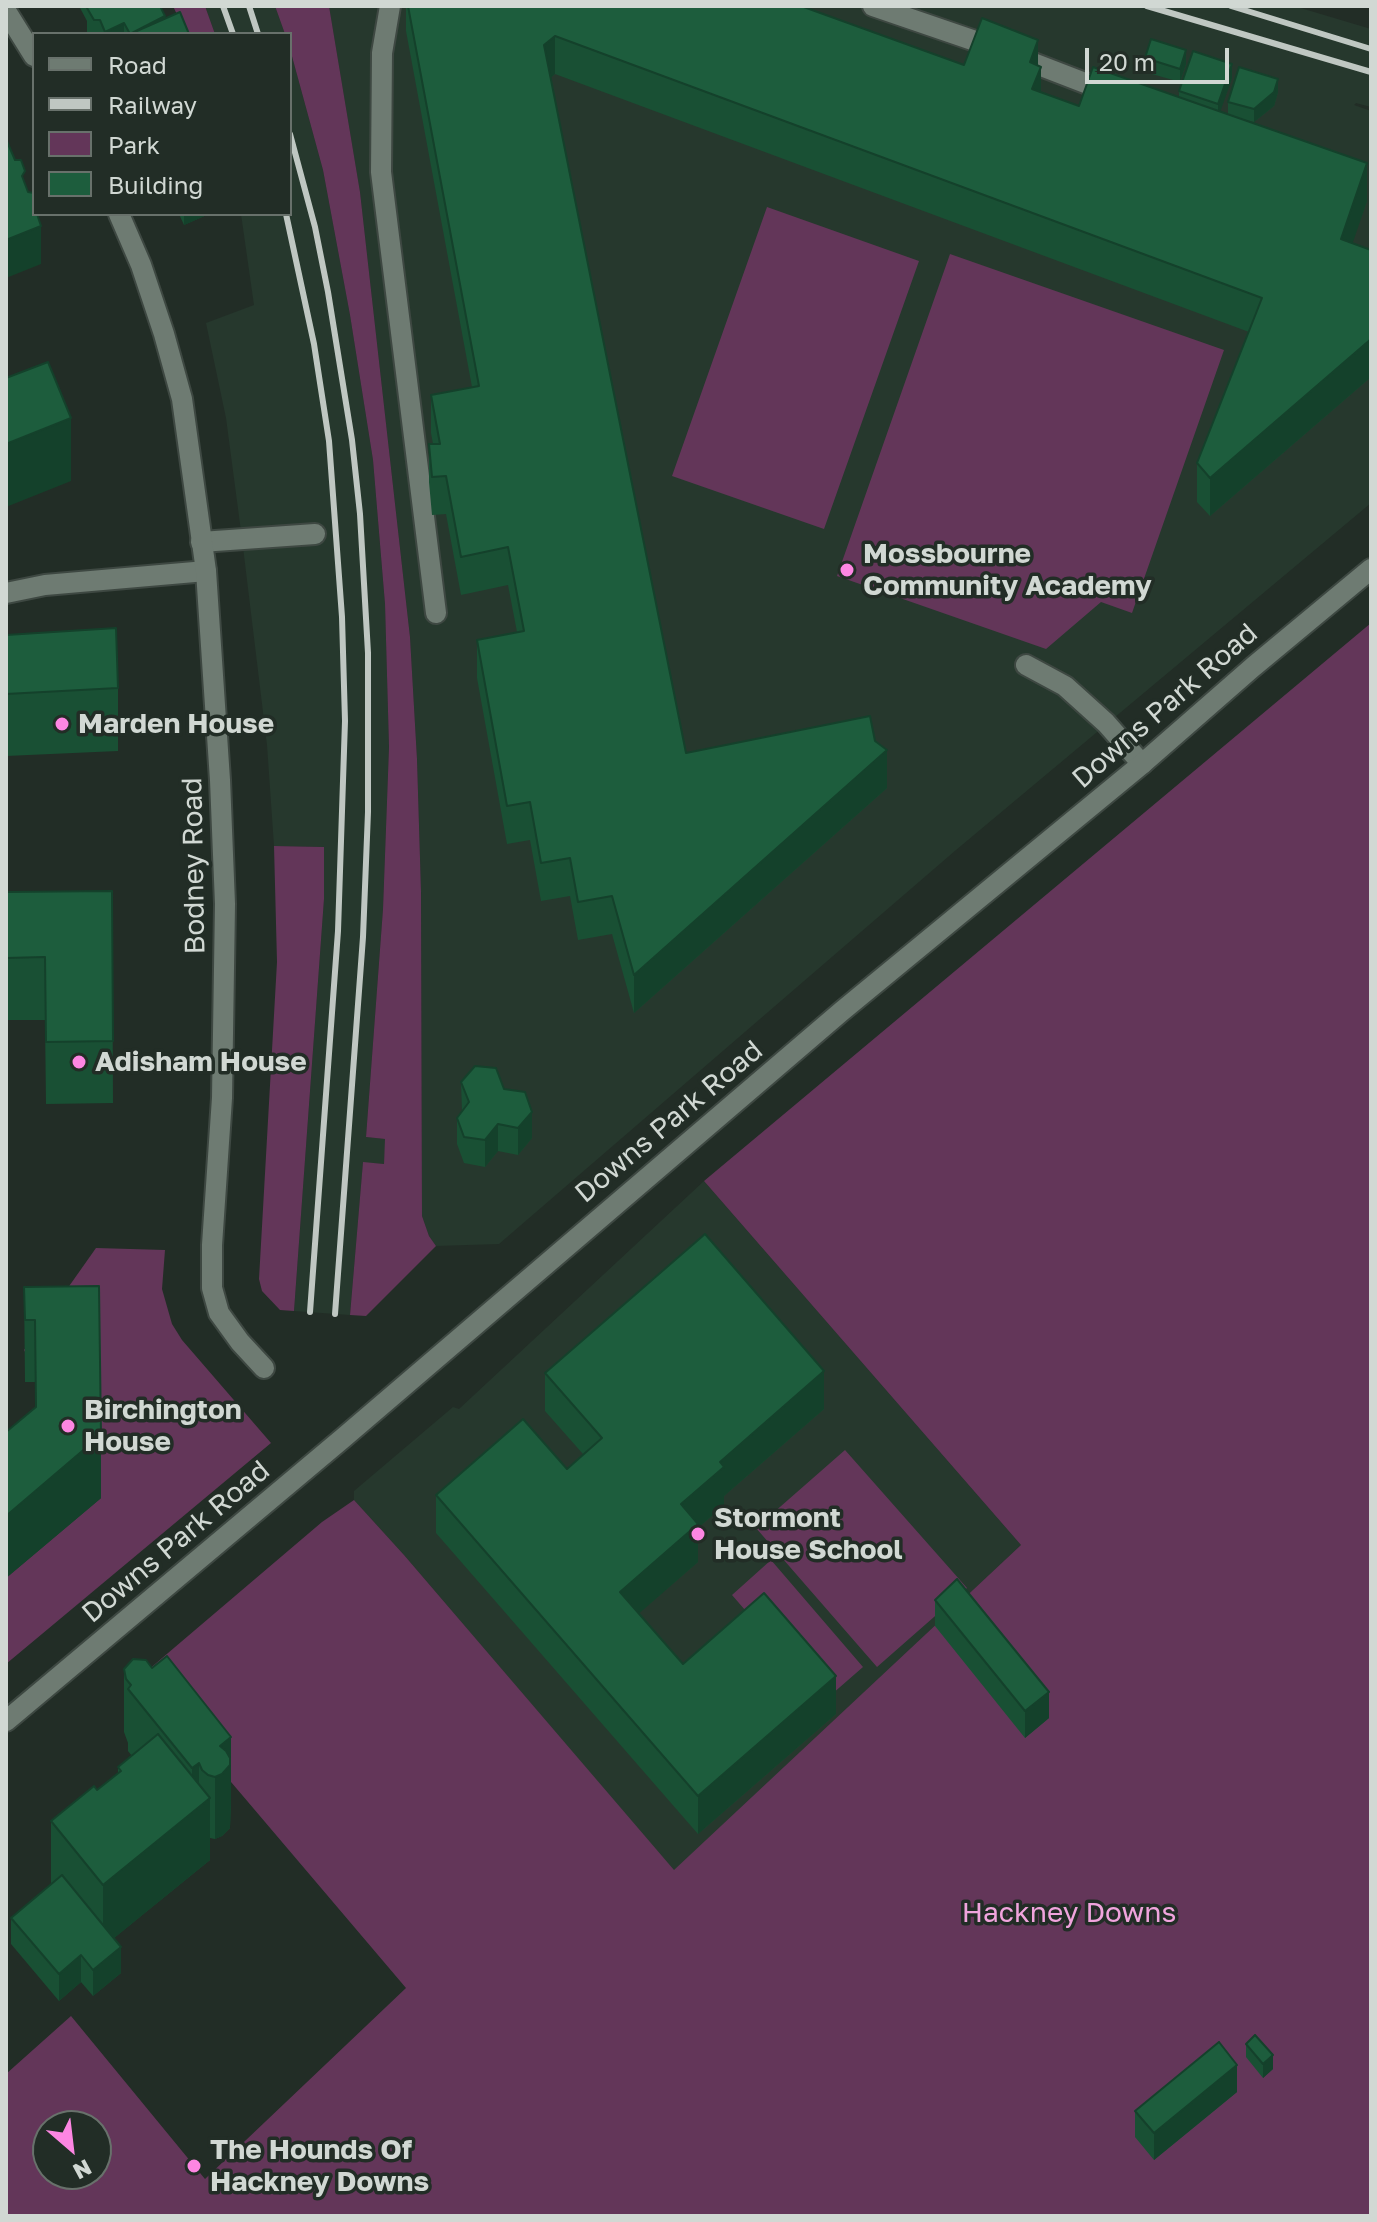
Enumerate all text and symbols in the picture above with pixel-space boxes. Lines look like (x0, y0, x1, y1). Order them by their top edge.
legend (32, 32, 292, 216)
scale bar (1089, 32, 1233, 82)
text: 20 m (1099, 47, 1155, 76)
text: Road (108, 50, 167, 79)
text: Railway (108, 90, 197, 119)
text: Park (108, 130, 160, 159)
text: Building (108, 170, 203, 199)
place label: Mossbourne Community Academy (863, 537, 1152, 603)
marker: Mossbourne Community Academy (838, 561, 856, 579)
street label: Downs Park Road (1066, 617, 1264, 795)
place label: Marden House (78, 707, 274, 741)
marker: Marden House (53, 715, 71, 733)
street label: Bodney Road (176, 777, 212, 955)
street label: Downs Park Road (569, 1034, 769, 1210)
place label: Adisham House (95, 1045, 307, 1079)
marker: Adisham House (70, 1053, 88, 1071)
place label: Birchington House (84, 1393, 242, 1459)
marker: Birchington House (59, 1417, 77, 1435)
street label: Downs Park Road (76, 1454, 276, 1630)
place label: Stormont House School (714, 1501, 903, 1567)
marker: Stormont House School (689, 1525, 707, 1543)
park label: Hackney Downs (962, 1896, 1176, 1930)
north arrow (32, 2110, 112, 2190)
place label: The Hounds Of Hackney Downs (210, 2133, 429, 2199)
text: N (69, 2154, 96, 2186)
marker: The Hounds Of Hackney Downs (185, 2157, 203, 2175)

